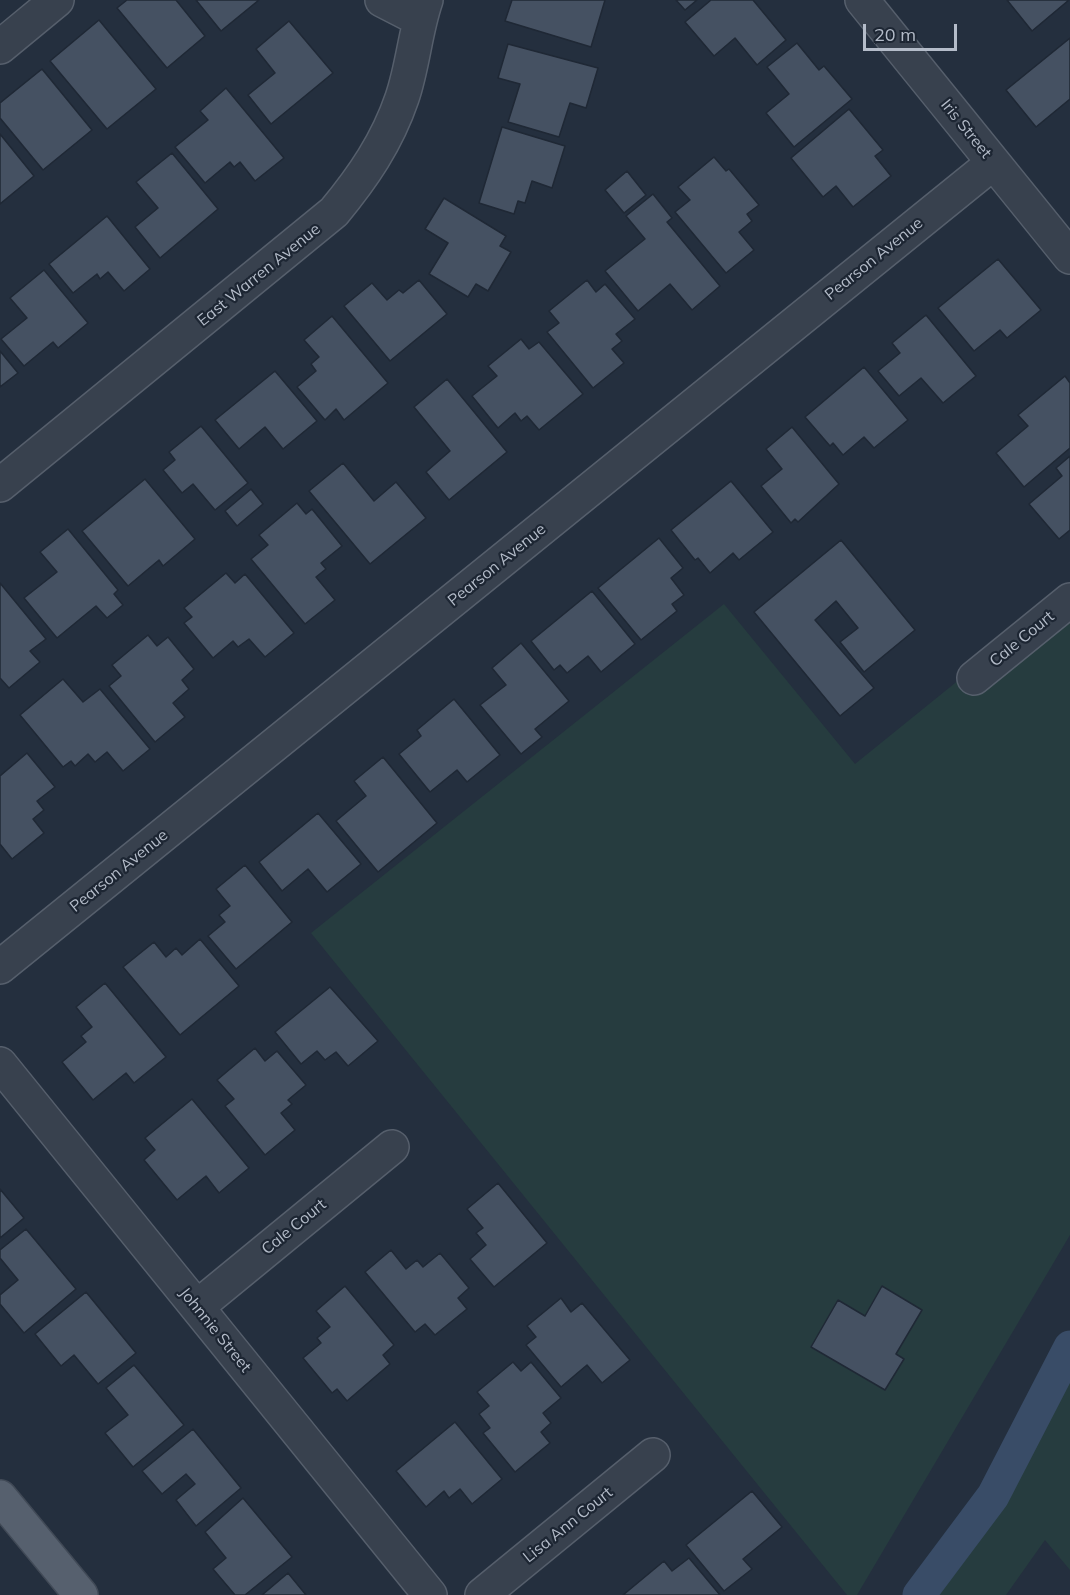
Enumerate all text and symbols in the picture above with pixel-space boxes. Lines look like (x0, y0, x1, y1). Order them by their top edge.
scale bar (866, 12, 960, 50)
text: 20 m (874, 23, 916, 46)
street label: Iris Street (936, 96, 996, 162)
street label: Pearson Avenue (821, 214, 927, 304)
street label: East Warren Avenue (194, 220, 324, 330)
street label: Pearson Avenue (444, 520, 550, 610)
street label: Cale Court (986, 607, 1058, 671)
street label: Pearson Avenue (66, 826, 172, 916)
street label: Cale Court (258, 1195, 330, 1259)
street label: Johnnie Street (175, 1284, 255, 1376)
street label: Lisa Ann Court (519, 1483, 617, 1567)

